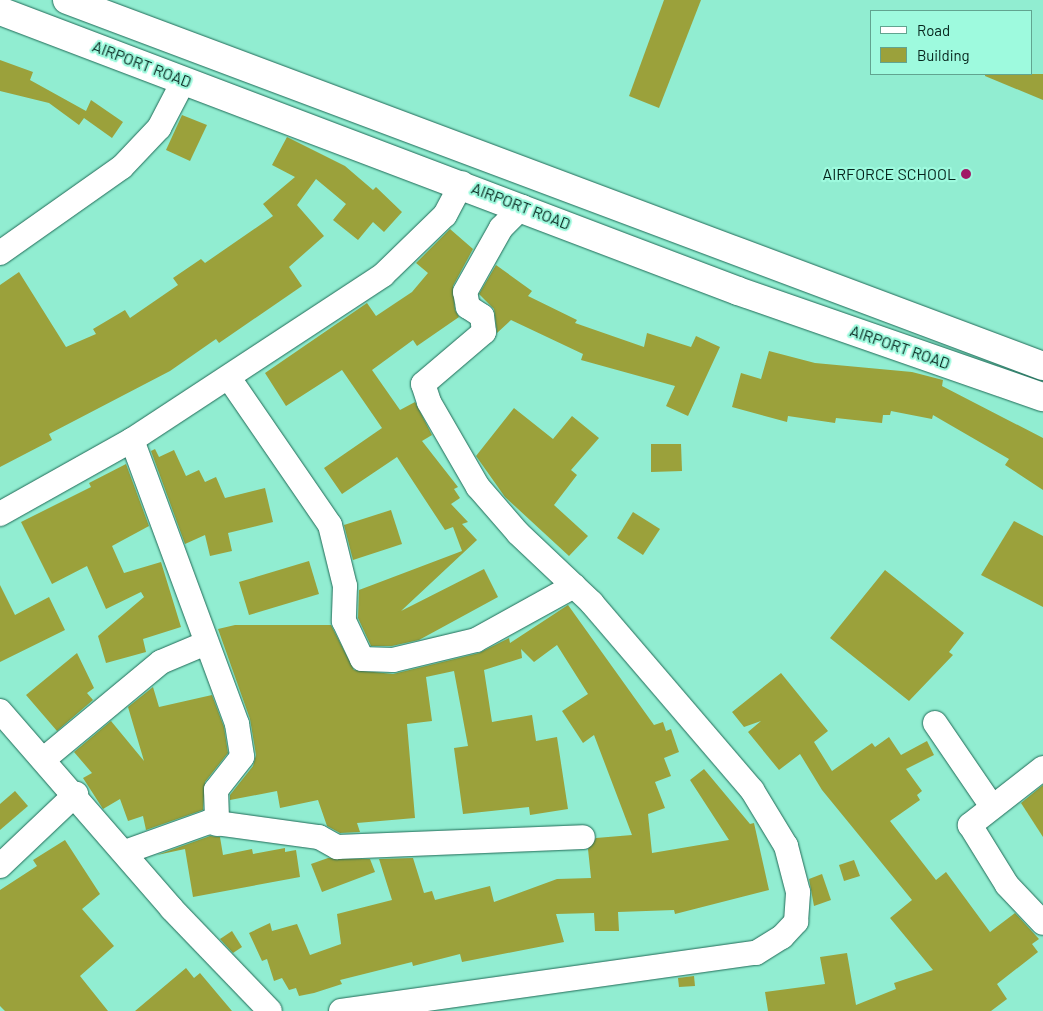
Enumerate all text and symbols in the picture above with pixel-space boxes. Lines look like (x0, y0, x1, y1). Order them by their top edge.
legend (870, 10, 1033, 75)
text: Road (917, 21, 950, 39)
street label: AIRPORT ROAD (90, 36, 194, 92)
text: Building (917, 46, 970, 64)
place label: AIRFORCE SCHOOL (822, 164, 956, 184)
marker: AIRFORCE SCHOOL (960, 168, 972, 180)
street label: AIRPORT ROAD (469, 178, 573, 234)
street label: AIRPORT ROAD (847, 321, 953, 373)

